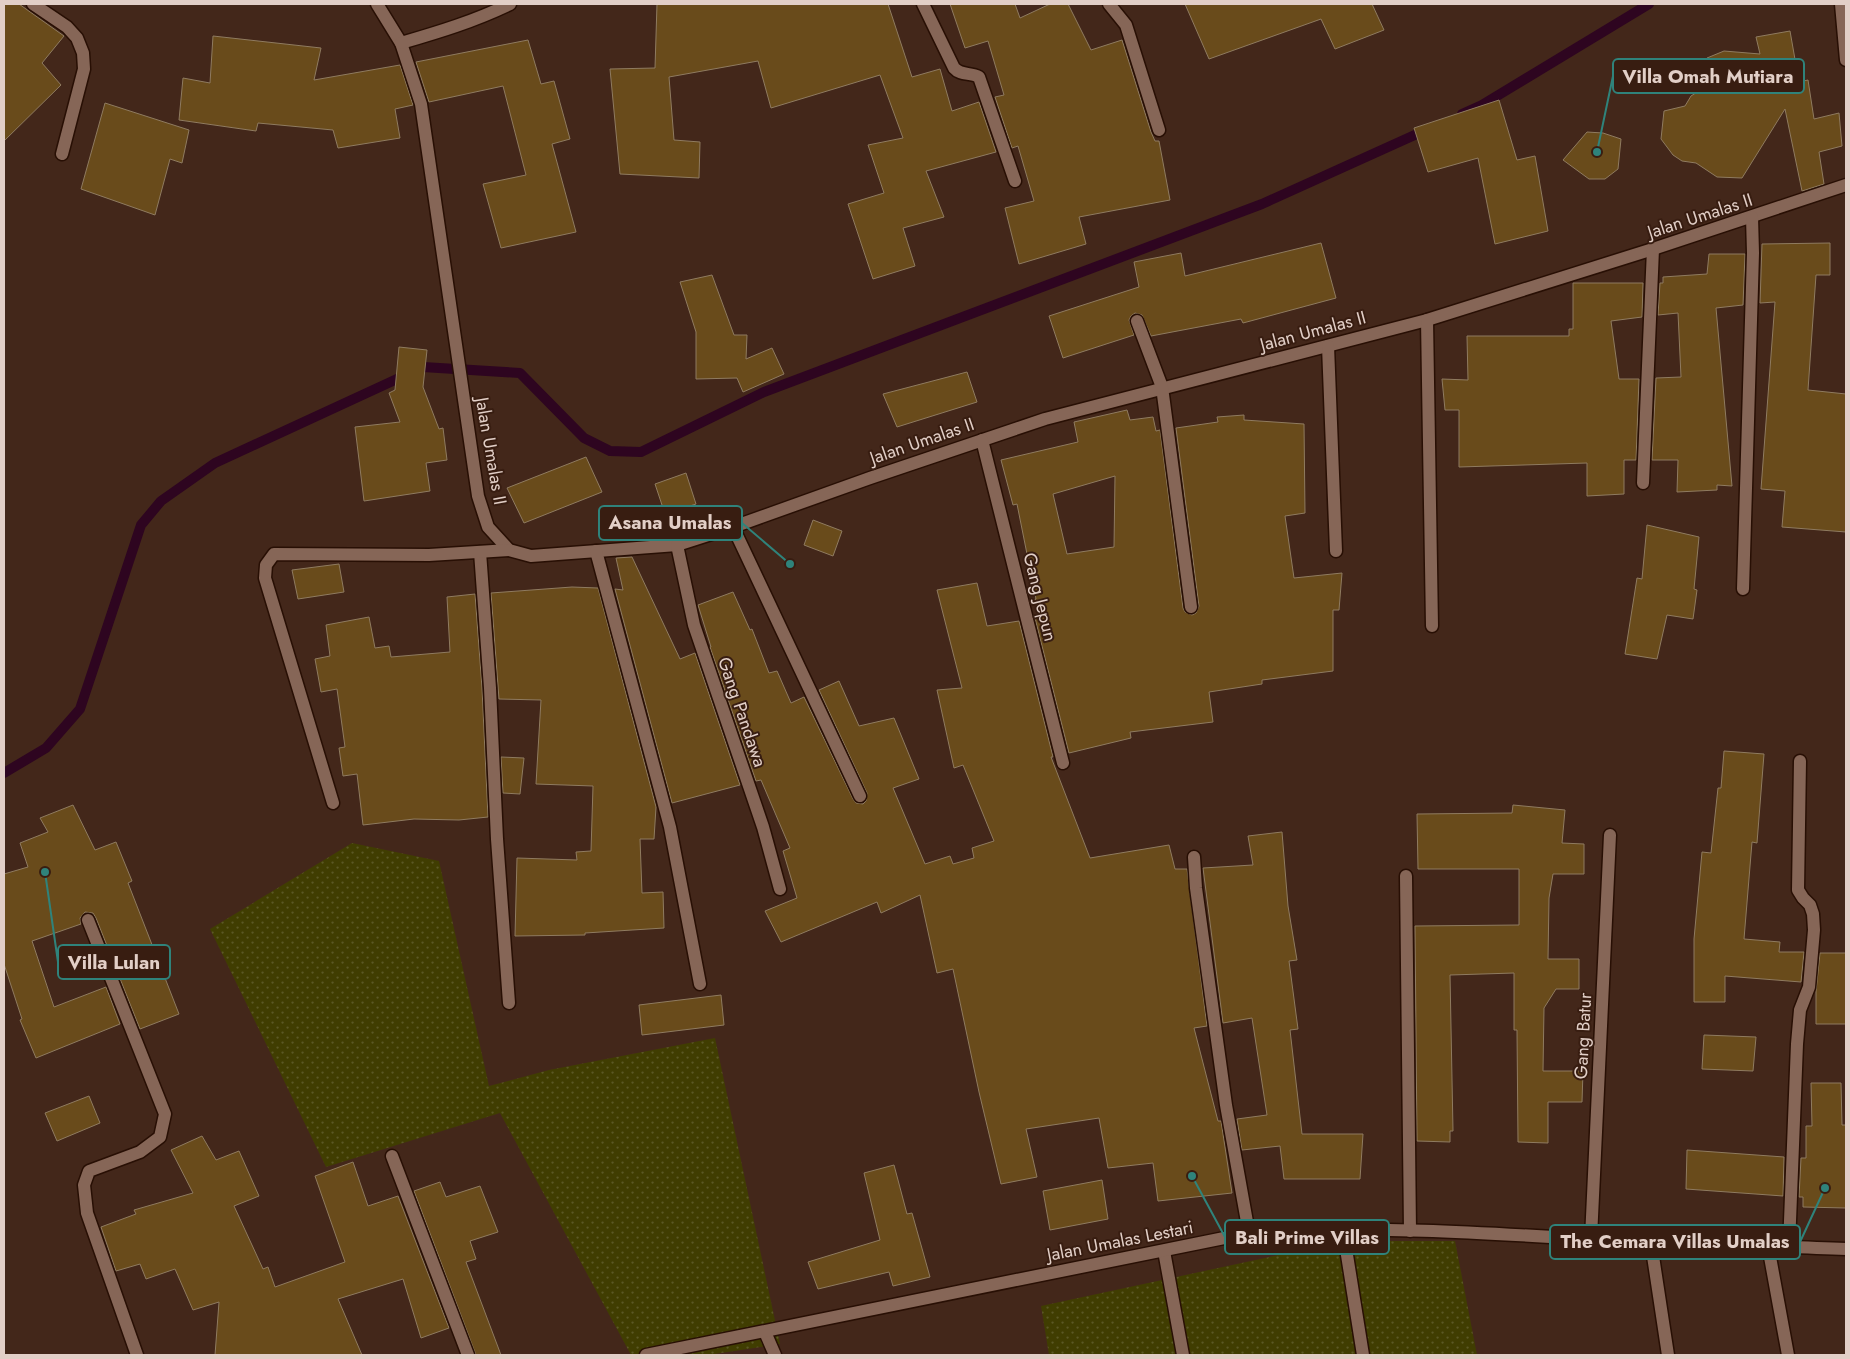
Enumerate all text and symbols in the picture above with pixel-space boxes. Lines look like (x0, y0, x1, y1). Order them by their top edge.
callout: Villa Omah Mutiara (1613, 59, 1804, 93)
text: Villa Omah Mutiara (1622, 63, 1793, 90)
street label: Jalan Umalas II (1642, 187, 1756, 246)
street label: Jalan Umalas II (1255, 304, 1369, 358)
street label: Jalan Umalas II (468, 393, 513, 507)
street label: Jalan Umalas II (864, 411, 978, 472)
callout: Asana Umalas (599, 506, 742, 540)
text: Asana Umalas (608, 509, 732, 536)
street label: Gang Jepun (1016, 550, 1064, 644)
street label: Gang Pandawa (711, 653, 773, 771)
callout: Villa Lulan (58, 945, 170, 979)
text: Villa Lulan (67, 949, 160, 976)
street label: Gang Batur (1568, 991, 1598, 1080)
street label: Jalan Umalas Lestari (1043, 1214, 1195, 1268)
callout: Bali Prime Villas (1225, 1220, 1389, 1254)
text: Bali Prime Villas (1235, 1224, 1379, 1251)
callout: The Cemara Villas Umalas (1550, 1225, 1800, 1259)
text: The Cemara Villas Umalas (1560, 1228, 1790, 1255)

